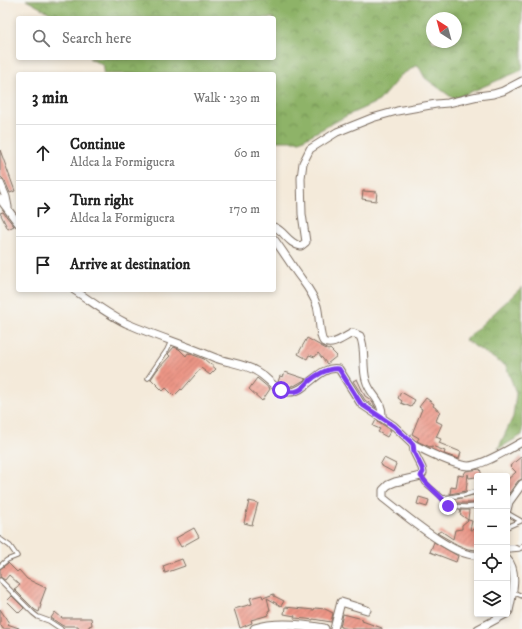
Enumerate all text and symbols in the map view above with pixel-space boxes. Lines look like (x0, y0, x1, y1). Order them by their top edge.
north arrow (426, 12, 462, 48)
search box (16, 16, 276, 60)
icon: search (30, 27, 52, 49)
text: Search here (62, 29, 131, 48)
text: 3 min (32, 87, 68, 109)
text: Walk · 230 m (194, 90, 260, 106)
text: Continue (70, 135, 125, 154)
icon: ahead (32, 142, 54, 164)
text: 60 m (234, 145, 260, 161)
text: Aldea la Formiguera (70, 154, 175, 170)
text: Turn right (70, 191, 133, 210)
icon: right (32, 198, 54, 220)
text: 170 m (229, 201, 260, 217)
text: Aldea la Formiguera (70, 210, 175, 226)
icon: arrive (32, 254, 54, 276)
text: Arrive at destination (70, 255, 190, 274)
route start (272, 381, 290, 399)
map controls (474, 473, 510, 617)
button: + (474, 473, 510, 509)
route end (439, 497, 457, 515)
button: − (474, 509, 510, 545)
button: locate (474, 545, 510, 581)
button: layers (474, 581, 510, 617)

